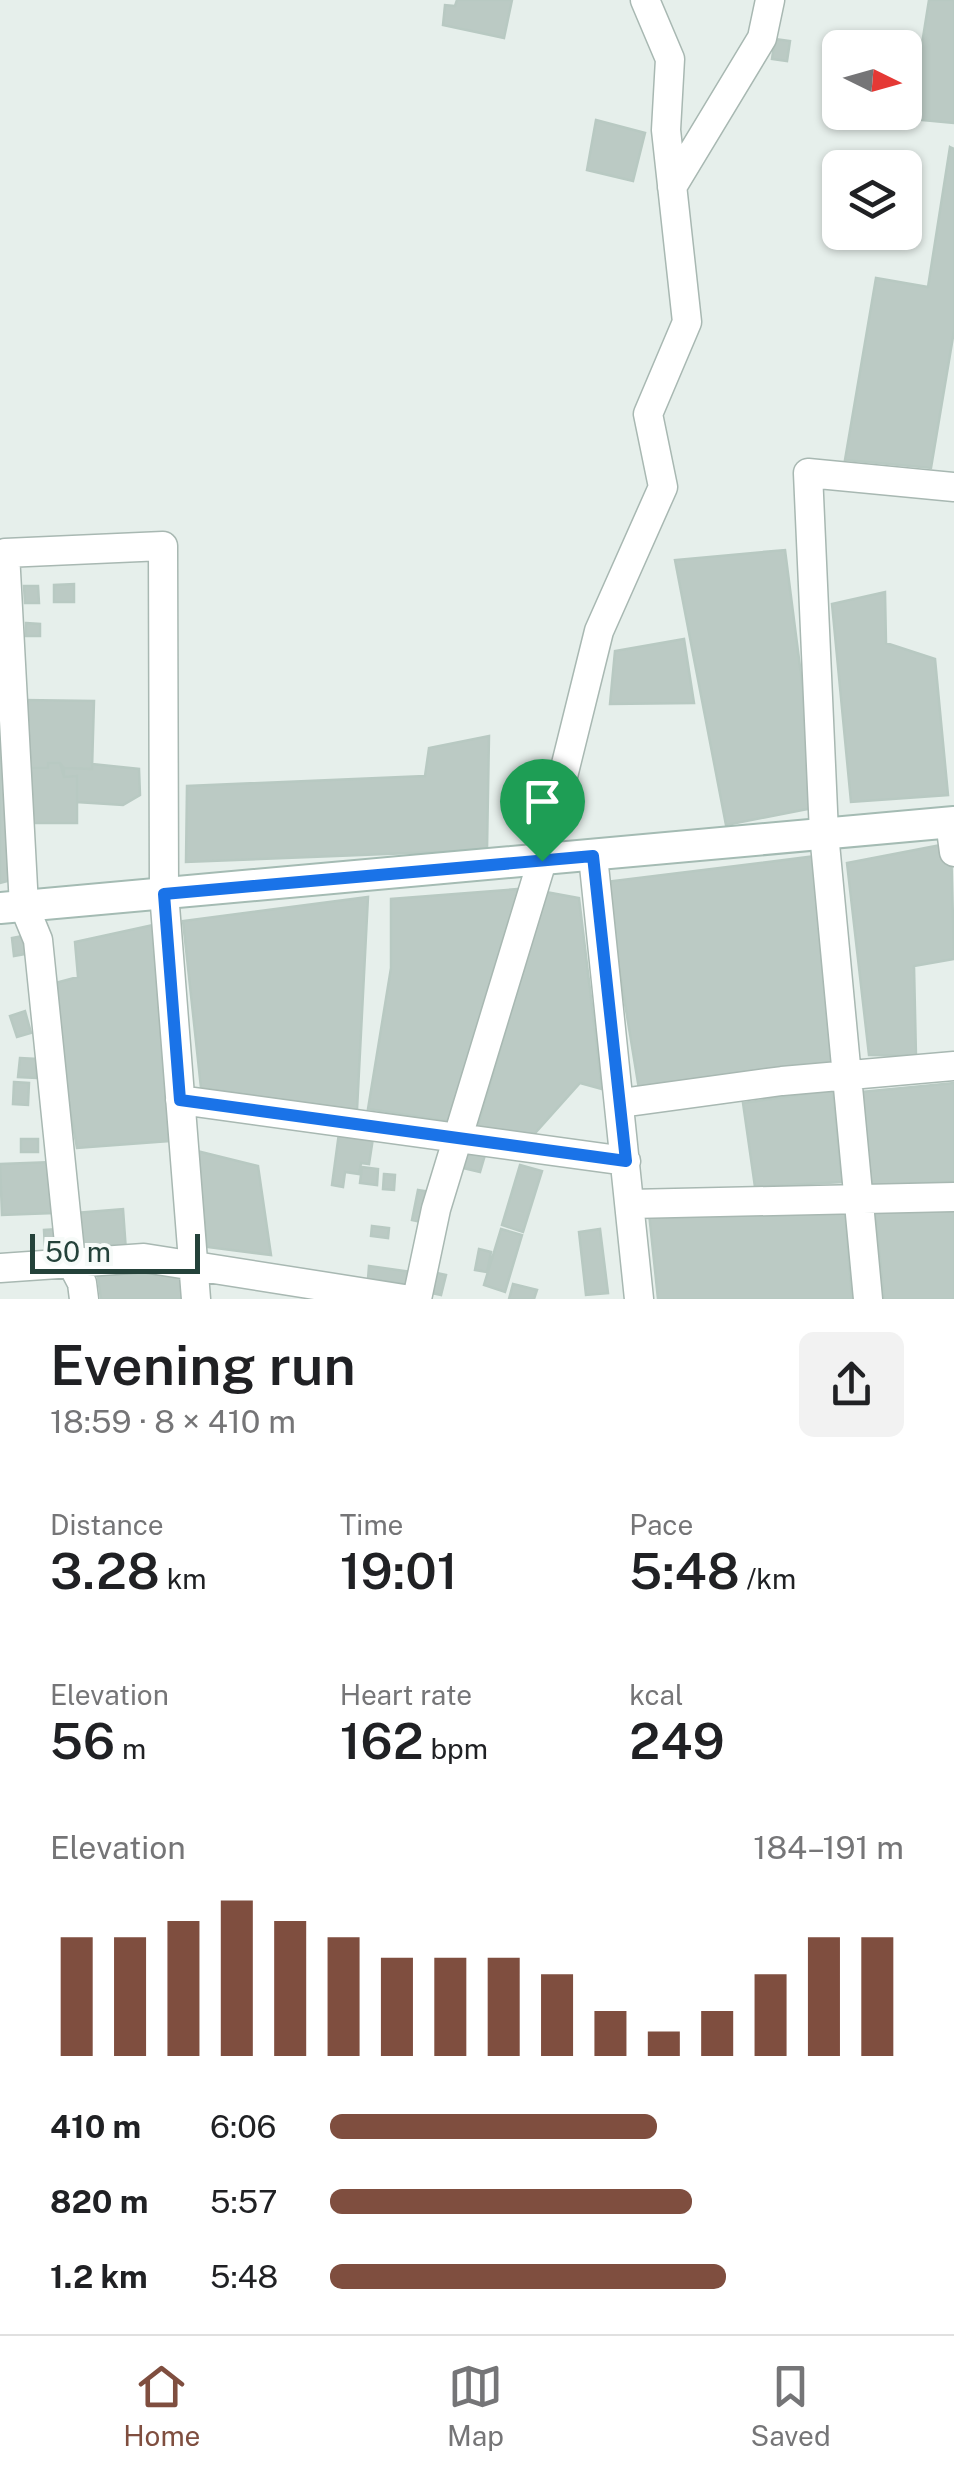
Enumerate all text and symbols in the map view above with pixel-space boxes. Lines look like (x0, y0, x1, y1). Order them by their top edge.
north arrow (822, 30, 922, 130)
map controls (822, 30, 922, 250)
button: layers (822, 150, 922, 250)
pin (500, 759, 585, 862)
icon: arrive (515, 774, 570, 829)
scale bar (30, 1229, 200, 1274)
text: 50 m (45, 1235, 111, 1268)
button: share (799, 1332, 904, 1437)
text: Evening run (50, 1333, 356, 1397)
text: 18:59 · 8 × 410 m (50, 1403, 296, 1440)
text: Distance (50, 1508, 164, 1541)
text: Time (340, 1508, 403, 1541)
text: Pace (629, 1508, 693, 1541)
text: 3.28 (50, 1541, 160, 1600)
text: 19:01 (340, 1541, 458, 1600)
text: 5:48 (629, 1541, 740, 1600)
text: km (160, 1562, 207, 1595)
text: /km (740, 1562, 796, 1595)
text: Elevation (50, 1678, 169, 1711)
text: Heart rate (340, 1678, 472, 1711)
text: kcal (629, 1678, 683, 1711)
text: 56 (50, 1711, 115, 1770)
text: 162 (340, 1711, 424, 1770)
text: 249 (629, 1711, 725, 1770)
text: m (115, 1732, 146, 1765)
text: bpm (424, 1732, 488, 1765)
text: Elevation (50, 1829, 186, 1866)
text: 184–191 m (753, 1829, 904, 1866)
text: 410 m (50, 2108, 141, 2145)
text: 6:06 (210, 2108, 276, 2145)
text: 820 m (50, 2183, 148, 2220)
text: 5:57 (210, 2183, 277, 2220)
text: 1.2 km (50, 2258, 148, 2295)
text: 5:48 (210, 2258, 278, 2295)
tab: Home (123, 2359, 200, 2452)
tab: Map (447, 2359, 504, 2452)
tab: Saved (751, 2359, 831, 2452)

